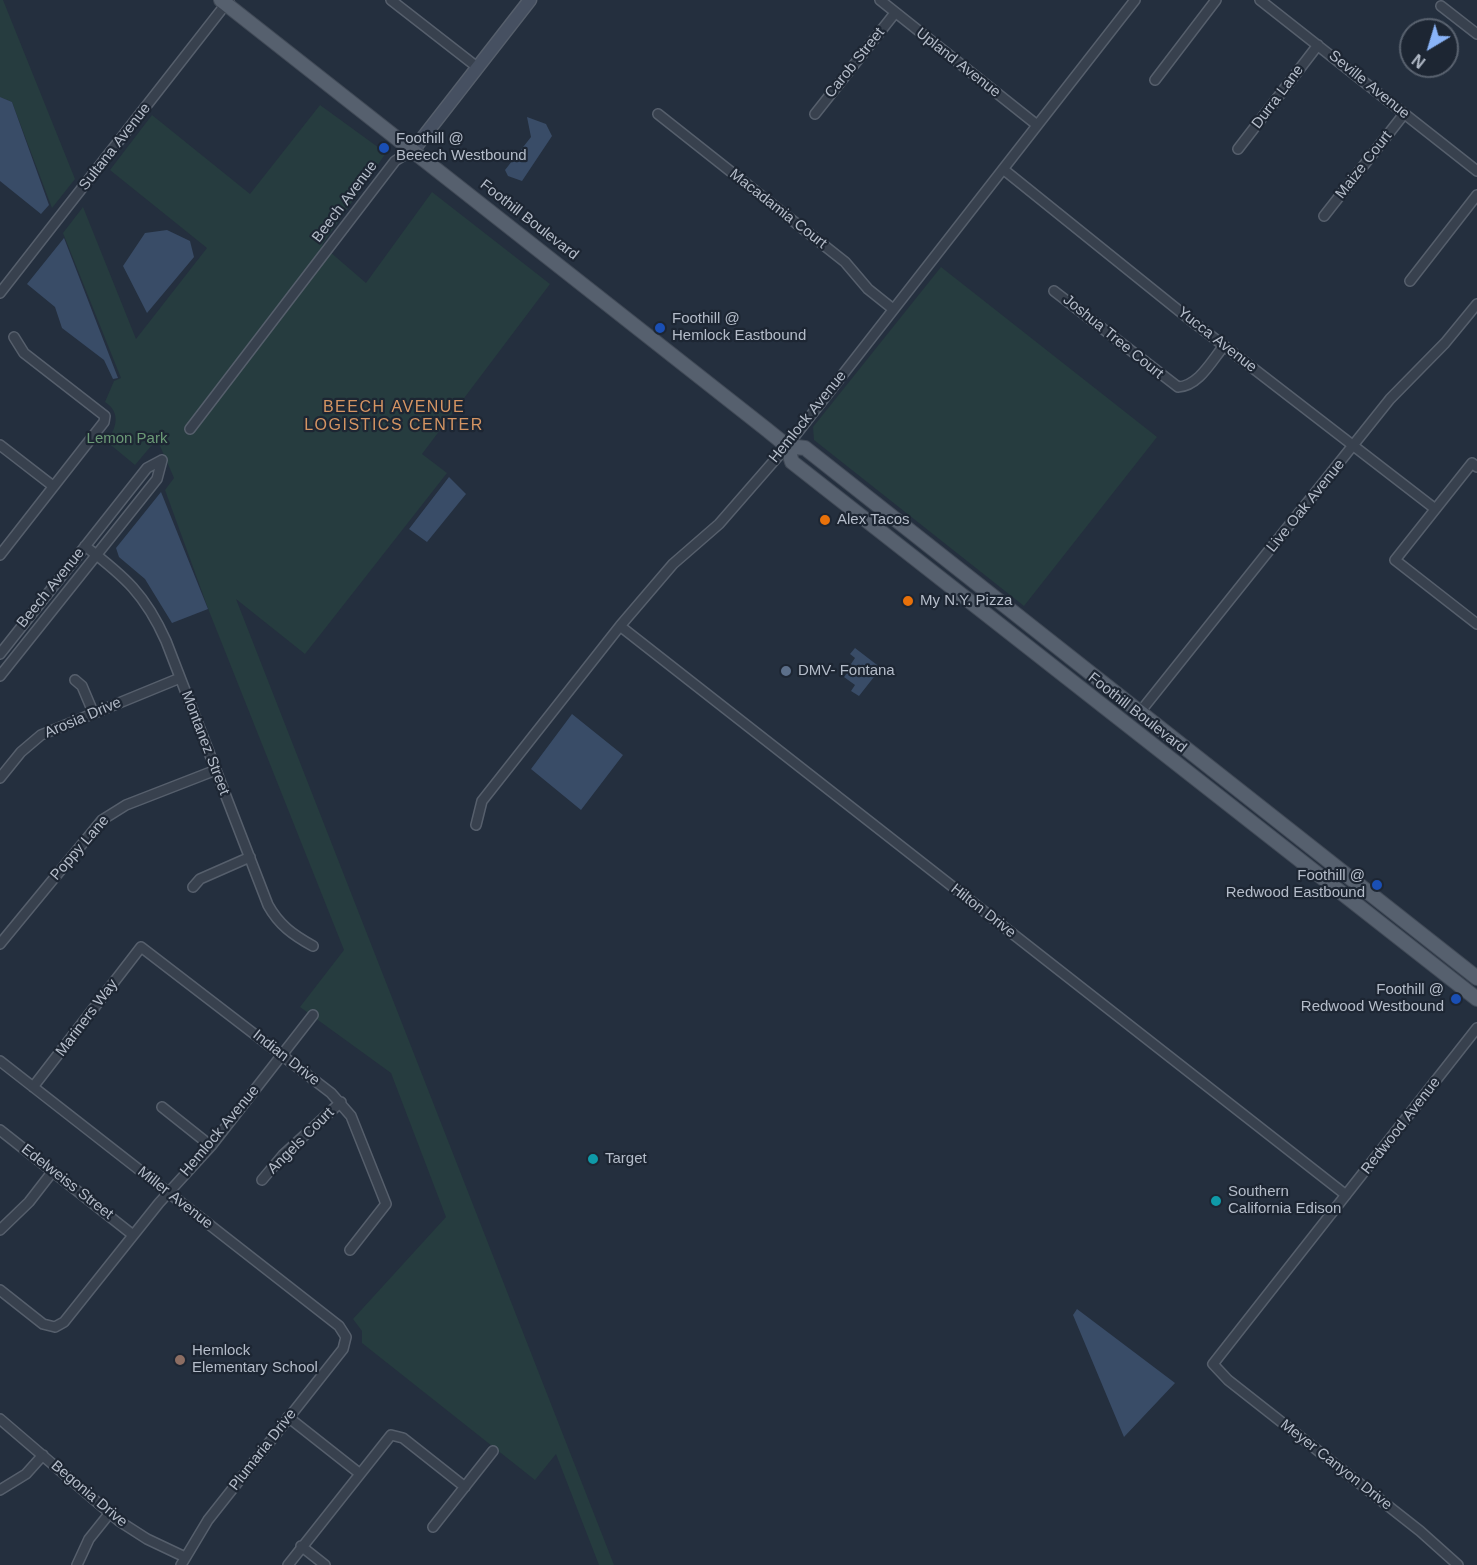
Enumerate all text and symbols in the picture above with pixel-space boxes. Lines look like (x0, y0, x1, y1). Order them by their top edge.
north arrow (1399, 18, 1459, 78)
street label: Carob Street (821, 24, 889, 102)
street label: Upland Avenue (912, 24, 1004, 102)
street label: Seville Avenue (1325, 47, 1413, 123)
text: N (1409, 51, 1429, 71)
street label: Durra Lane (1248, 62, 1308, 132)
street label: Sultana Avenue (75, 100, 155, 194)
street label: Maize Court (1332, 128, 1396, 202)
place label: Foothill @ Beeech Westbound (396, 130, 527, 165)
marker: Foothill @ Beeech Westbound (377, 141, 391, 155)
street label: Beech Avenue (309, 158, 381, 246)
street label: Macadamia Court (726, 165, 830, 253)
street label: Foothill Boulevard (476, 176, 582, 264)
street label: Joshua Tree Court (1059, 291, 1167, 383)
street label: Yucca Avenue (1174, 303, 1260, 377)
place label: Foothill @ Hemlock Eastbound (672, 310, 806, 345)
marker: Foothill @ Hemlock Eastbound (653, 321, 667, 335)
street label: Hemlock Avenue (765, 367, 851, 467)
district label: BEECH AVENUE LOGISTICS CENTER (304, 398, 484, 436)
park label: Lemon Park (87, 430, 167, 448)
street label: Live Oak Avenue (1263, 456, 1349, 556)
place label: Alex Tacos (837, 511, 910, 529)
marker: Alex Tacos (818, 513, 832, 527)
street label: Beech Avenue (13, 545, 89, 631)
place label: My N.Y. Pizza (920, 592, 1012, 610)
marker: My N.Y. Pizza (901, 594, 915, 608)
place label: DMV- Fontana (798, 662, 895, 680)
marker: DMV- Fontana (779, 664, 793, 678)
street label: Foothill Boulevard (1084, 669, 1190, 757)
street label: Montanez Street (177, 688, 233, 798)
street label: Arosia Drive (42, 694, 124, 742)
street label: Poppy Lane (47, 812, 113, 884)
place label: Foothill @ Redwood Eastbound (1226, 867, 1365, 902)
marker: Foothill @ Redwood Eastbound (1370, 878, 1384, 892)
street label: Hilton Drive (947, 880, 1019, 942)
street label: Mariners Way (52, 976, 122, 1060)
place label: Foothill @ Redwood Westbound (1301, 981, 1444, 1016)
marker: Foothill @ Redwood Westbound (1449, 992, 1463, 1006)
street label: Indian Drive (249, 1026, 323, 1090)
street label: Redwood Avenue (1358, 1074, 1444, 1178)
street label: Hemlock Avenue (177, 1082, 263, 1180)
street label: Angels Court (264, 1104, 338, 1178)
street label: Edelweiss Street (17, 1141, 117, 1223)
place label: Target (605, 1150, 647, 1168)
marker: Target (586, 1152, 600, 1166)
street label: Miller Avenue (134, 1163, 216, 1233)
place label: Southern California Edison (1228, 1183, 1341, 1218)
marker: Southern California Edison (1209, 1194, 1223, 1208)
place label: Hemlock Elementary School (192, 1342, 318, 1377)
marker: Hemlock Elementary School (173, 1353, 187, 1367)
street label: Plumaria Drive (226, 1406, 300, 1494)
street label: Meyer Canyon Drive (1277, 1416, 1395, 1514)
street label: Begonia Drive (47, 1457, 131, 1531)

